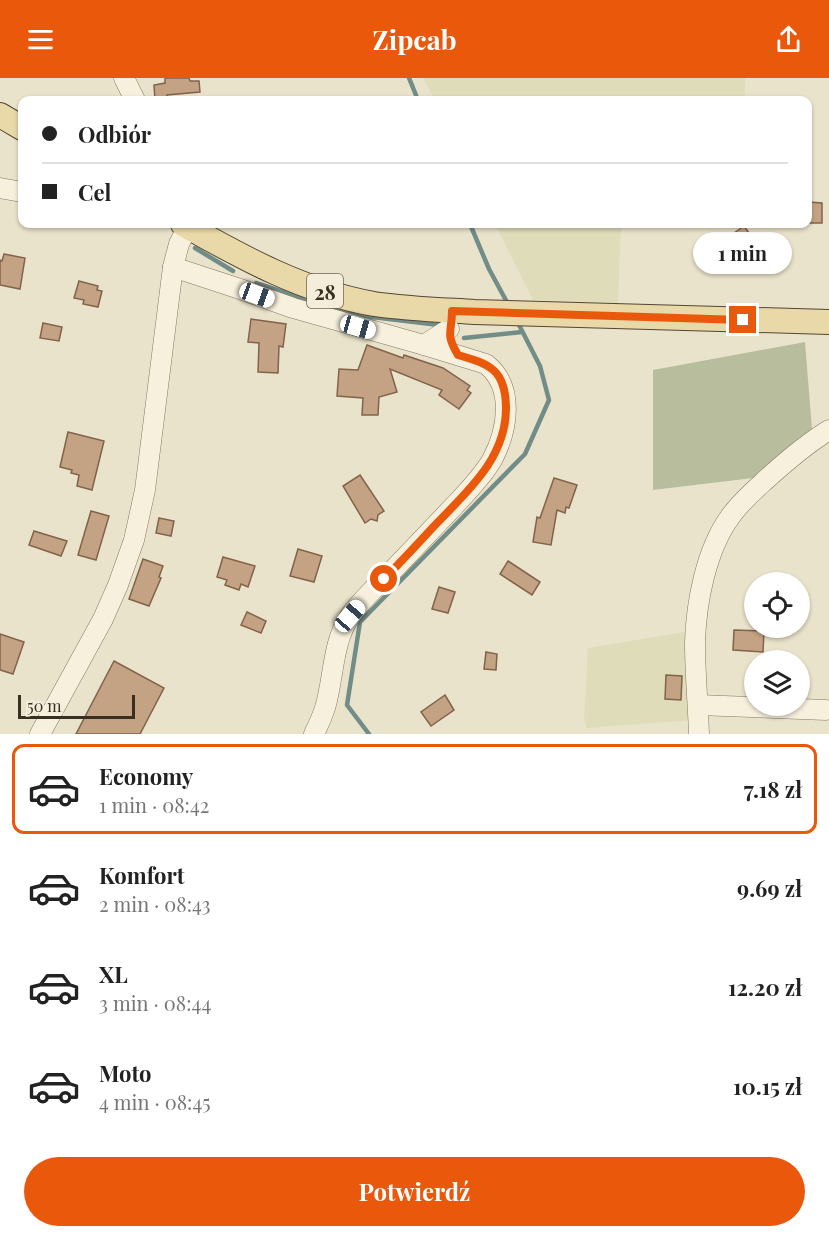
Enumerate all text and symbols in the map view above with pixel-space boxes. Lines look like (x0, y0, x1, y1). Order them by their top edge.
text: Zipcab (372, 21, 457, 57)
icon: menu (24, 23, 57, 56)
icon: share (772, 23, 805, 56)
text: Odbiór (78, 119, 151, 149)
text: Cel (78, 177, 111, 207)
callout: 1 min (694, 233, 792, 275)
text: 1 min (718, 239, 767, 266)
road number: 28 (307, 274, 343, 308)
car (237, 280, 277, 310)
route end (729, 306, 756, 333)
car (338, 313, 378, 341)
route start (370, 565, 397, 592)
map controls (744, 572, 810, 716)
button: locate (744, 572, 810, 638)
car (331, 597, 369, 635)
button: layers (744, 650, 810, 716)
scale bar (18, 692, 135, 720)
text: 50 m (27, 695, 61, 716)
text: Economy (99, 761, 193, 791)
icon: car (27, 762, 81, 816)
text: 7.18 zł (744, 774, 802, 804)
text: 1 min · 08:42 (99, 791, 209, 818)
text: Komfort (99, 860, 184, 890)
icon: car (27, 861, 81, 915)
text: 9.69 zł (737, 873, 802, 903)
text: 2 min · 08:43 (99, 890, 211, 917)
text: XL (99, 959, 128, 989)
icon: car (27, 960, 81, 1014)
text: 12.20 zł (728, 972, 802, 1002)
text: 3 min · 08:44 (99, 989, 211, 1016)
text: Moto (99, 1058, 152, 1088)
icon: car (27, 1059, 81, 1113)
text: 10.15 zł (733, 1071, 802, 1101)
text: 4 min · 08:45 (99, 1088, 211, 1115)
button: Potwierdź (24, 1157, 805, 1226)

